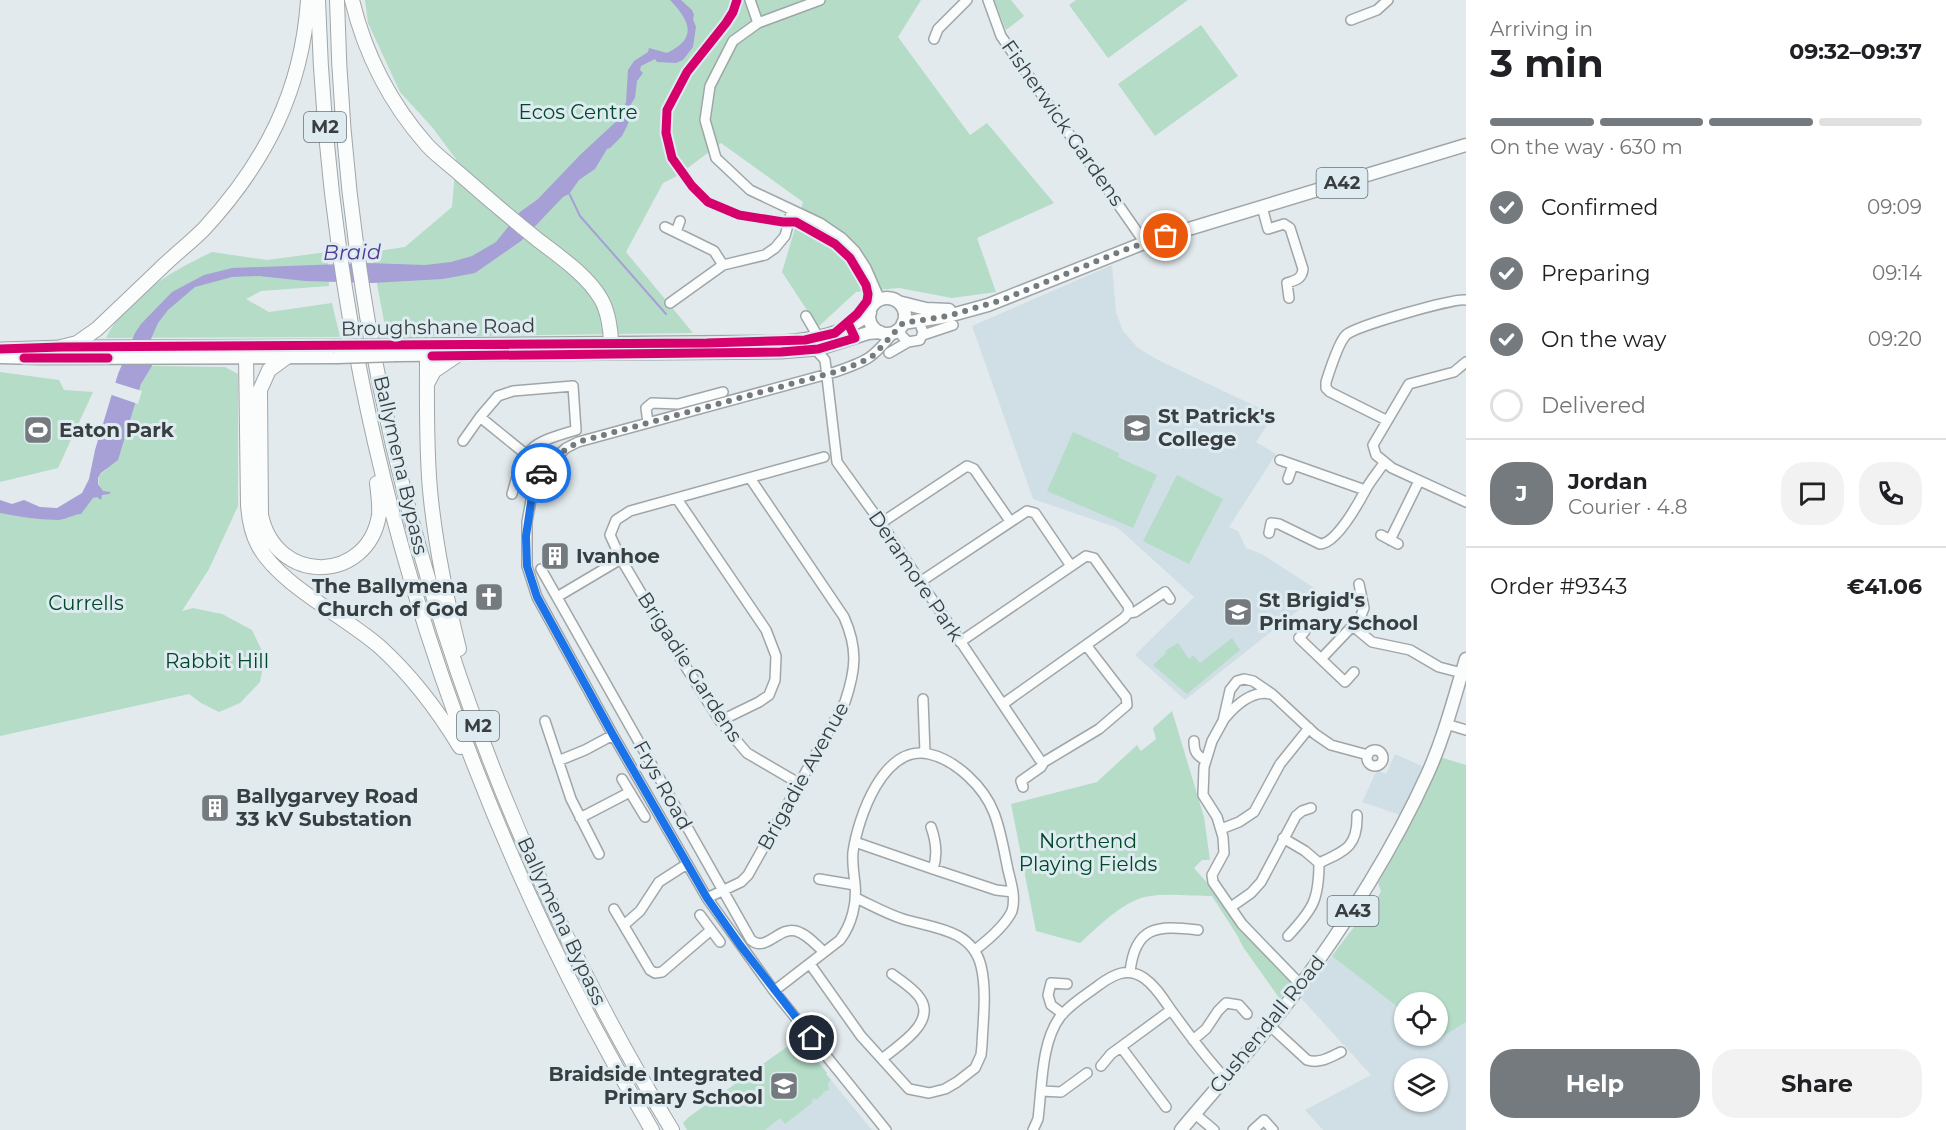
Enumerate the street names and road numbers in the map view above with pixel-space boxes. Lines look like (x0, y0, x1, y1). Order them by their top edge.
street label: Fisherwick Gardens (997, 35, 1129, 211)
road number: M2 (304, 112, 346, 142)
road number: A42 (1316, 168, 1368, 198)
street label: Broughshane Road (341, 313, 535, 341)
street label: Ballymena Bypass (369, 373, 433, 557)
street label: Deramore Park (864, 506, 969, 646)
street label: Brigadie Gardens (633, 587, 748, 747)
street label: Brigadie Avenue (752, 698, 854, 854)
road number: M2 (457, 711, 499, 741)
street label: Frys Road (629, 736, 697, 834)
street label: Ballymena Bypass (512, 833, 612, 1009)
road number: A43 (1328, 896, 1378, 926)
street label: Cushendall Road (1204, 950, 1330, 1098)

